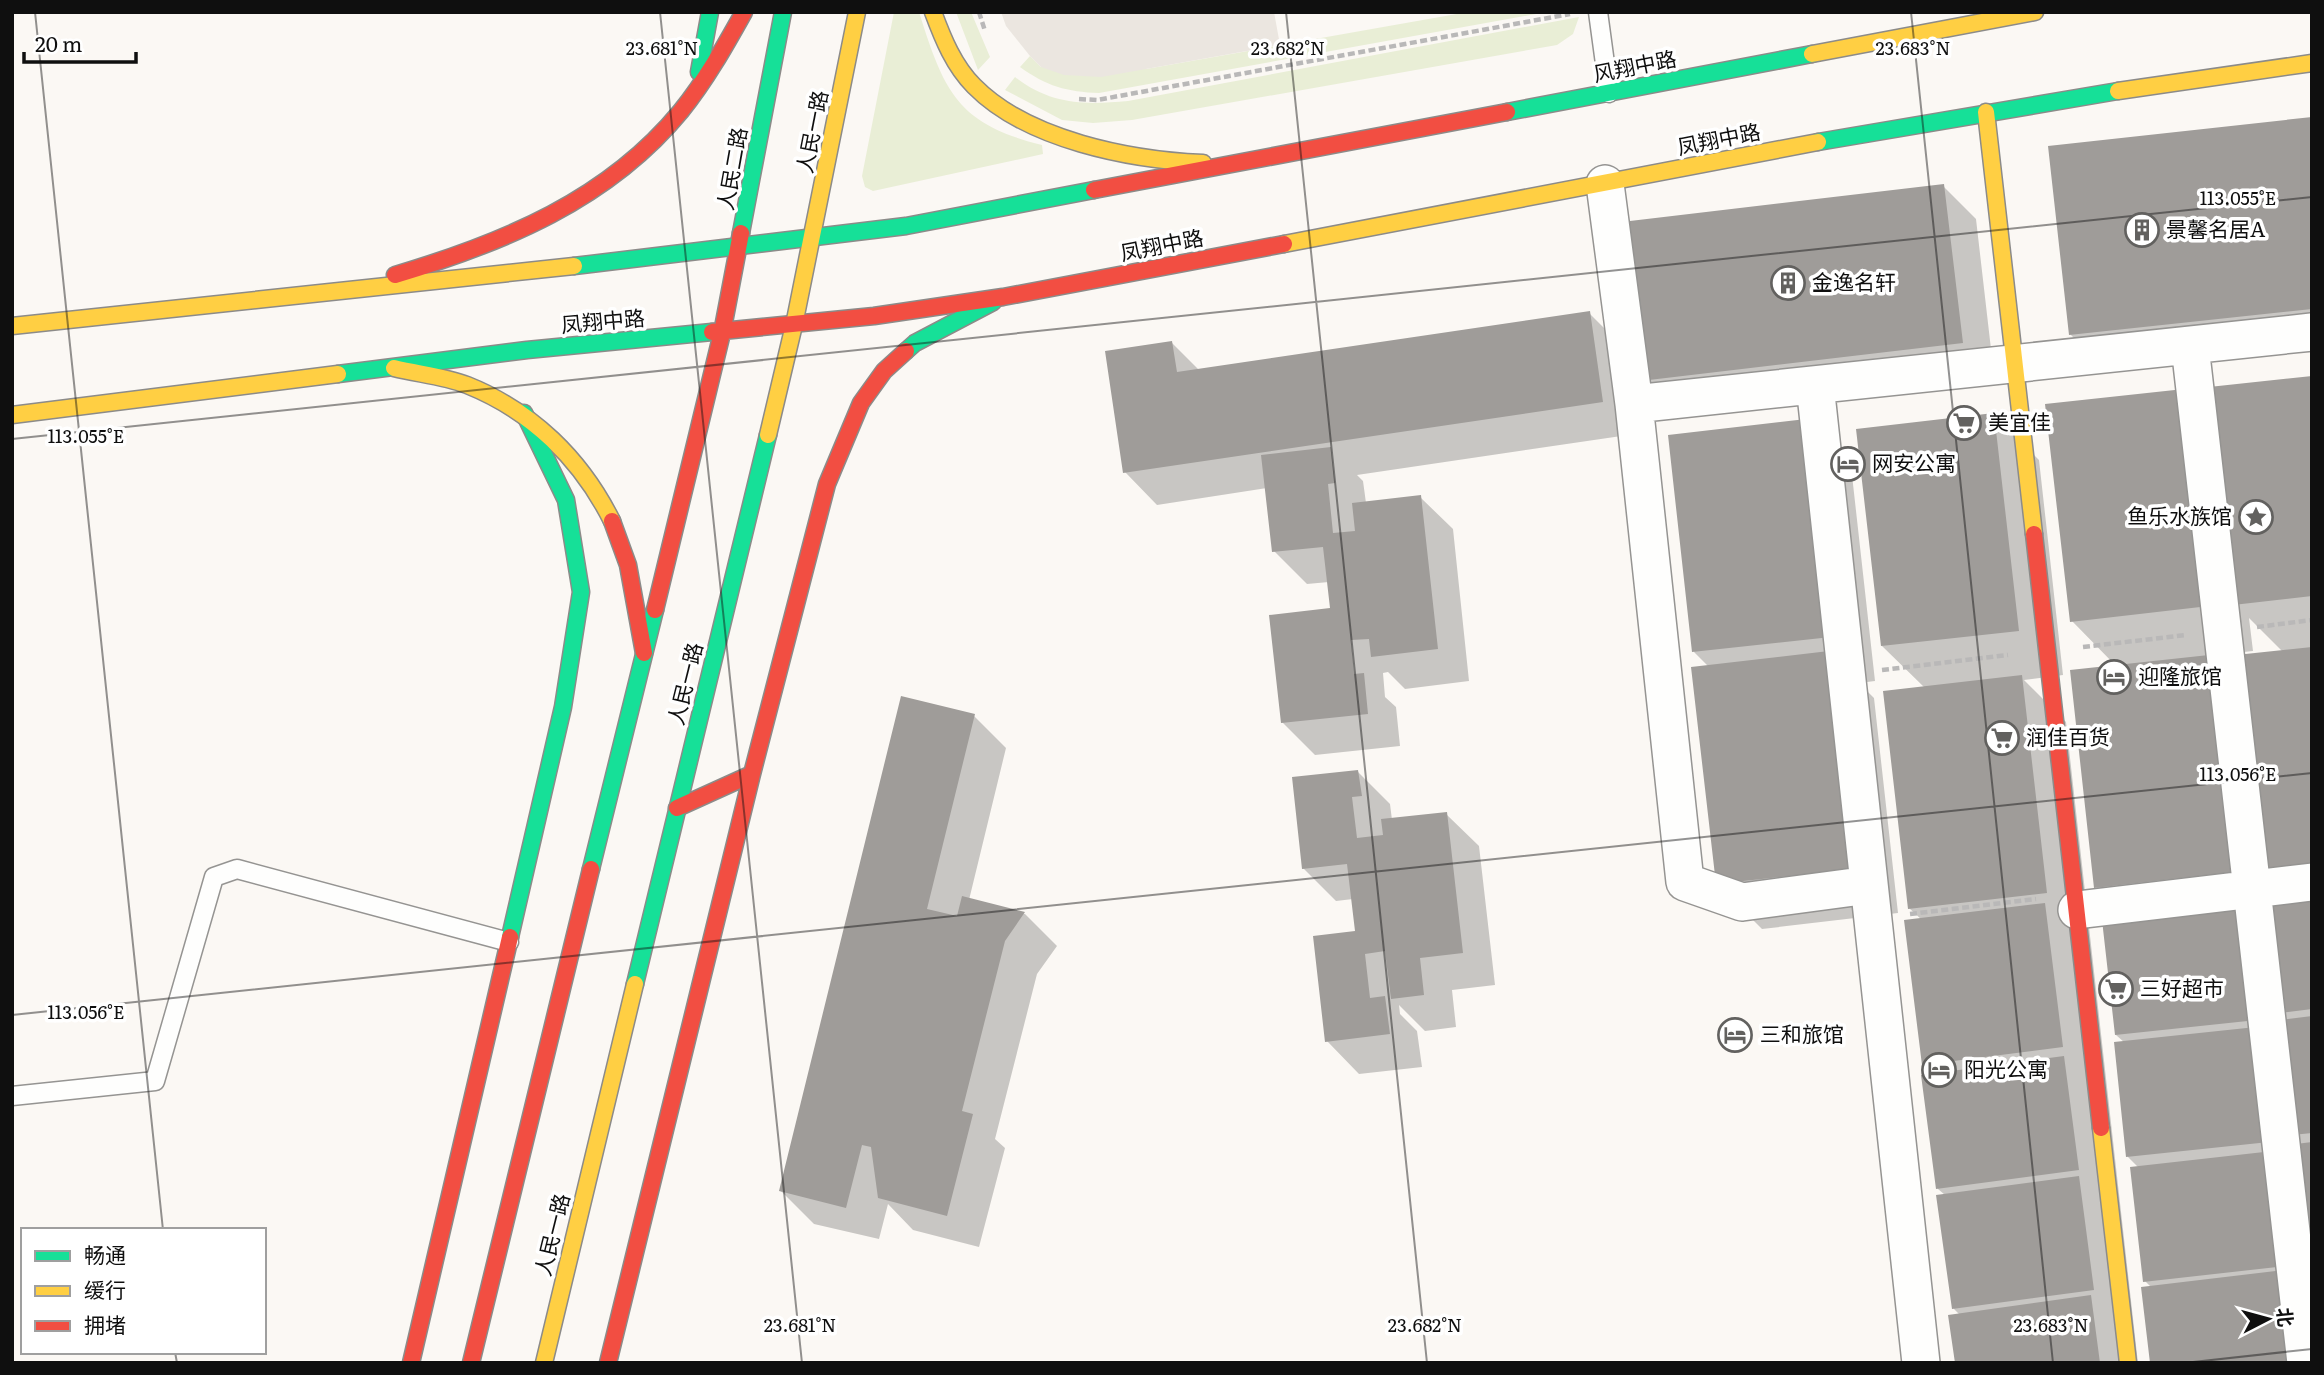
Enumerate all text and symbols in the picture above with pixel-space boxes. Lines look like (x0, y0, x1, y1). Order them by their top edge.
scale bar (24, 21, 136, 65)
text: 20 m (35, 27, 82, 58)
text: 23.681°N (626, 34, 698, 61)
text: 23.682°N (1251, 34, 1325, 61)
text: 23.683°N (1875, 34, 1951, 61)
street label: 风翔中路 (1590, 41, 1679, 88)
street label: 人民一路 (787, 87, 834, 176)
street label: 凤翔中路 (1674, 114, 1763, 161)
street label: 人民二路 (708, 125, 753, 213)
text: 113.055°E (2200, 184, 2276, 211)
building icon: 景馨名居A (2123, 211, 2161, 249)
place label: 景馨名居A (2166, 212, 2266, 243)
street label: 凤翔中路 (1117, 220, 1206, 267)
building icon: 金逸名轩 (1769, 264, 1807, 302)
place label: 金逸名轩 (1812, 265, 1896, 296)
street label: 凤翔中路 (560, 300, 646, 339)
supermarket icon: 美宜佳 (1945, 404, 1983, 442)
place label: 美宜佳 (1988, 405, 2051, 436)
text: 113.055°E (48, 422, 124, 449)
hotel icon: 网安公寓 (1829, 445, 1867, 483)
place label: 网安公寓 (1872, 446, 1956, 477)
place icon: 鱼乐水族馆 (2237, 498, 2275, 536)
place label: 鱼乐水族馆 (2127, 499, 2232, 530)
street label: 人民一路 (658, 639, 709, 728)
hotel icon: 迎隆旅馆 (2095, 658, 2133, 696)
place label: 迎隆旅馆 (2138, 659, 2222, 690)
supermarket icon: 润佳百货 (1983, 719, 2021, 757)
place label: 润佳百货 (2026, 720, 2110, 751)
text: 113.056°E (2199, 760, 2277, 787)
supermarket icon: 三好超市 (2097, 970, 2135, 1008)
place label: 三好超市 (2140, 971, 2224, 1002)
text: 113.056°E (47, 998, 125, 1025)
hotel icon: 三和旅馆 (1716, 1016, 1754, 1054)
place label: 三和旅馆 (1760, 1017, 1844, 1048)
hotel icon: 阳光公寓 (1920, 1051, 1958, 1089)
place label: 阳光公寓 (1964, 1052, 2048, 1083)
street label: 人民一路 (525, 1190, 576, 1279)
legend (21, 1228, 266, 1354)
text: 畅通 (84, 1238, 126, 1269)
text: 缓行 (84, 1273, 126, 1304)
north arrow (2233, 1284, 2303, 1354)
text: 北 (2271, 1306, 2301, 1328)
text: 拥堵 (84, 1308, 126, 1339)
text: 23.681°N (764, 1311, 836, 1338)
text: 23.682°N (1388, 1311, 1462, 1338)
text: 23.683°N (2013, 1311, 2089, 1338)

